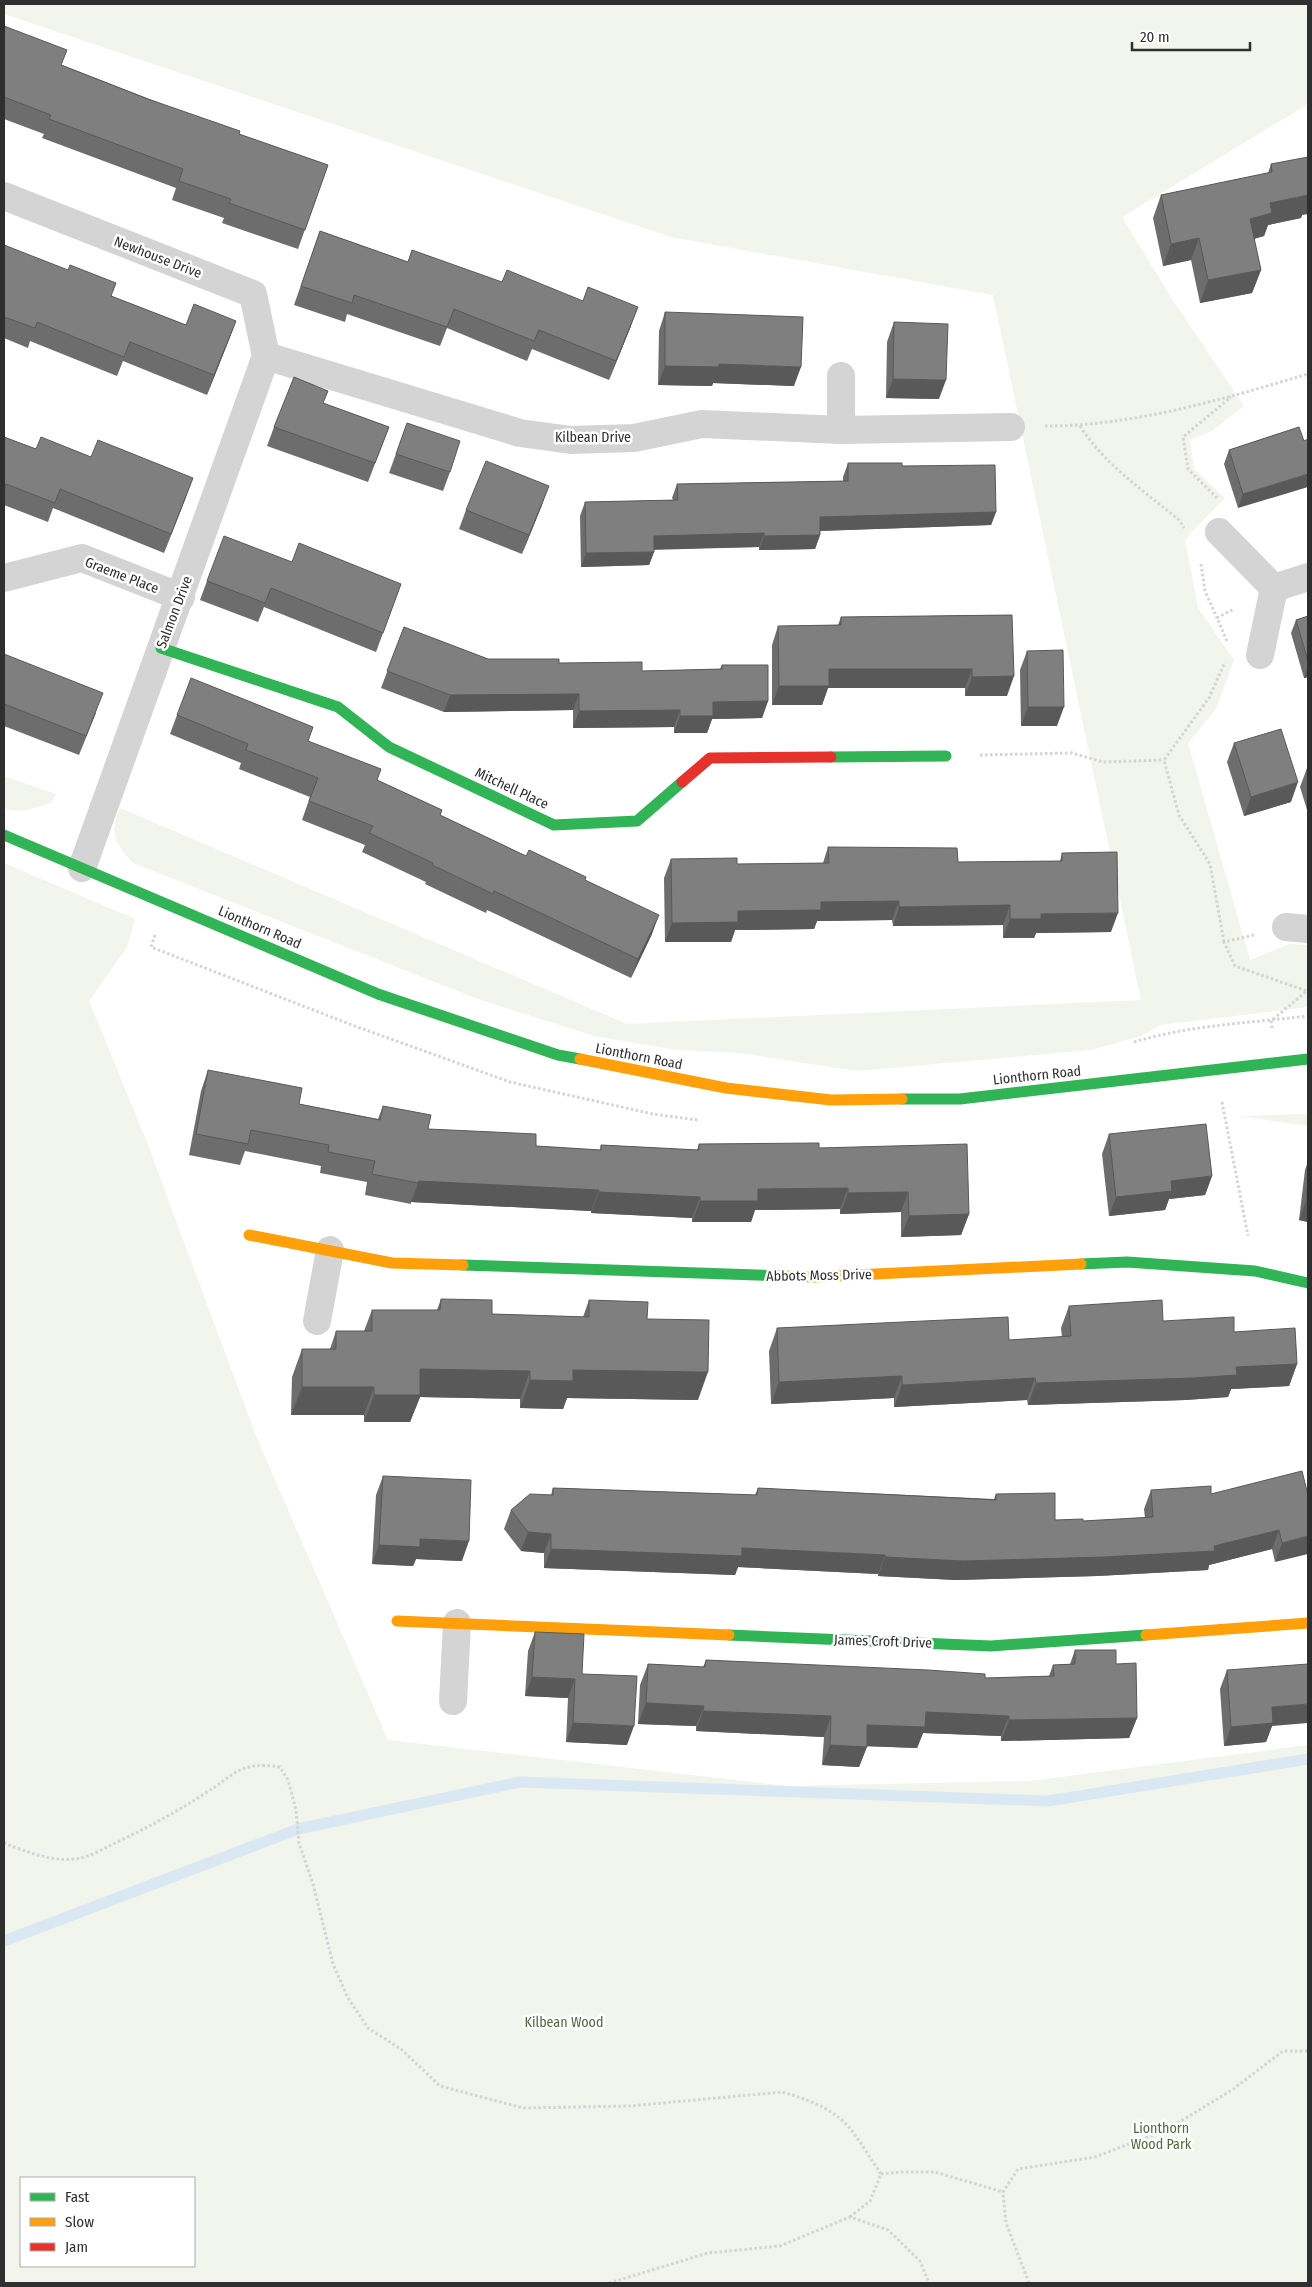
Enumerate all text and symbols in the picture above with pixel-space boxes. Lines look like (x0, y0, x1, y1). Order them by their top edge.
scale bar (1132, 20, 1250, 52)
text: 20 m (1140, 28, 1170, 46)
street label: Newhouse Drive (112, 233, 204, 282)
street label: Kilbean Drive (555, 429, 631, 446)
street label: Graeme Place (83, 554, 161, 597)
street label: Salmon Drive (153, 574, 196, 651)
street label: Mitchell Place (472, 764, 551, 813)
street label: Lionthorn Road (216, 902, 304, 953)
street label: Lionthorn Road (594, 1040, 684, 1073)
street label: Lionthorn Road (992, 1062, 1082, 1089)
street label: Abbots Moss Drive (766, 1266, 872, 1285)
street label: James Croft Drive (834, 1631, 932, 1652)
park label: Kilbean Wood (525, 2014, 603, 2031)
park label: Lionthorn Wood Park (1131, 2120, 1192, 2153)
legend (20, 2177, 195, 2267)
text: Fast (65, 2188, 89, 2206)
text: Slow (65, 2213, 94, 2231)
text: Jam (65, 2238, 88, 2256)

